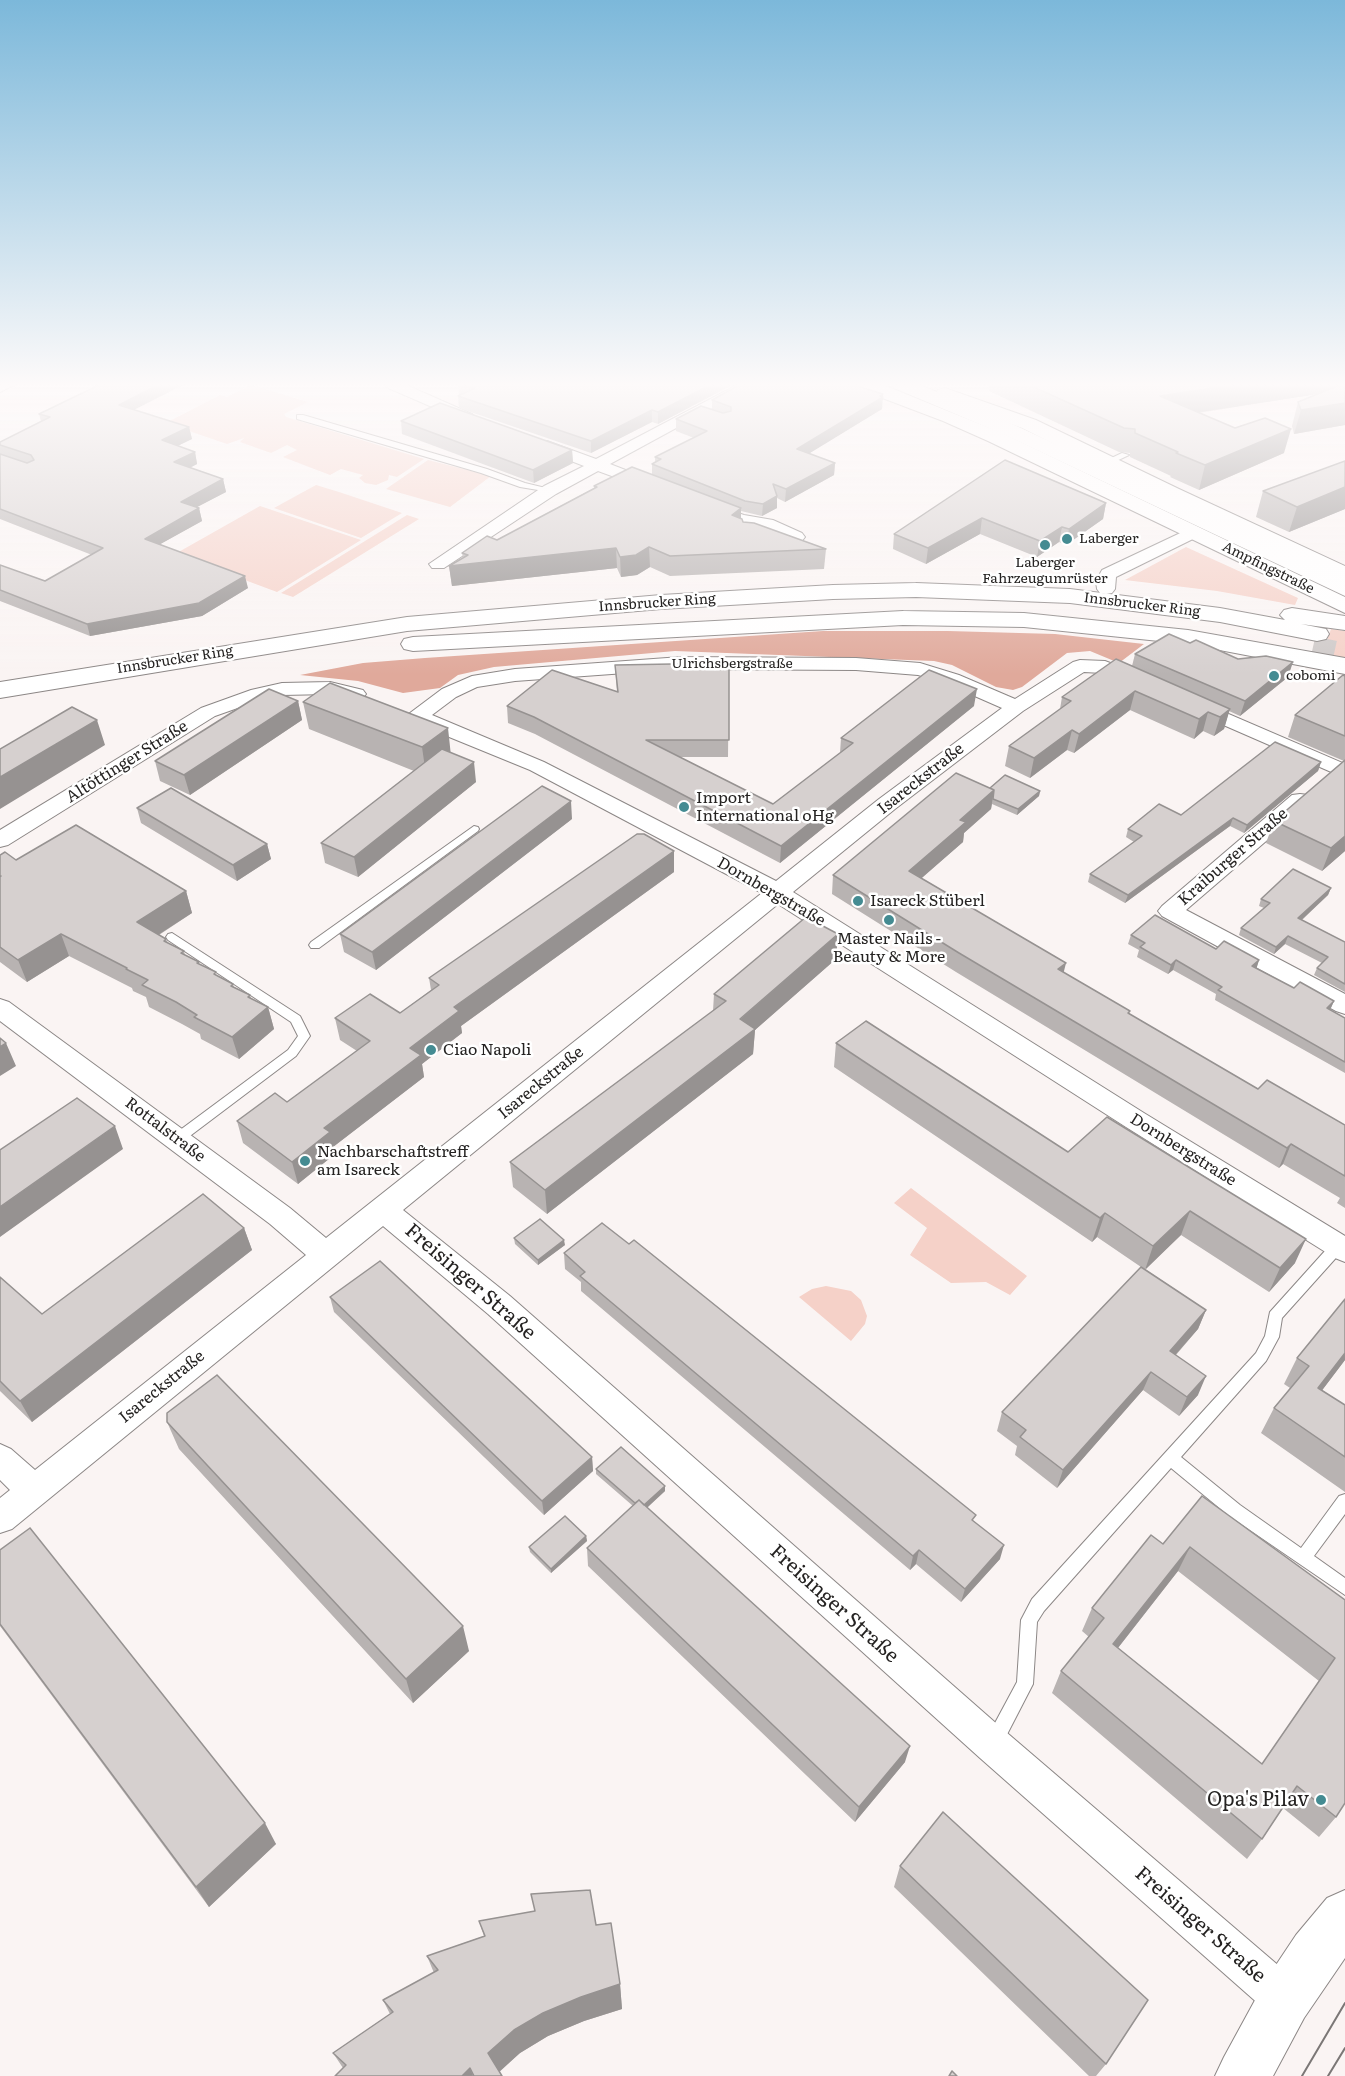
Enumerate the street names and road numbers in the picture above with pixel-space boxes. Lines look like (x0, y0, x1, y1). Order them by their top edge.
street label: Ampfingstraße (1219, 538, 1317, 598)
street label: Innsbrucker Ring (1083, 589, 1201, 621)
street label: Innsbrucker Ring (598, 591, 716, 615)
street label: Innsbrucker Ring (116, 643, 234, 677)
street label: Ulrichsbergstraße (671, 656, 793, 672)
street label: Altöttinger Straße (63, 717, 191, 807)
street label: Isareckstraße (874, 739, 968, 819)
street label: Kraiburger Straße (1174, 804, 1292, 910)
street label: Dornbergstraße (713, 853, 829, 931)
street label: Isareckstraße (495, 1043, 587, 1123)
street label: Rottalstraße (121, 1094, 209, 1166)
street label: Dornbergstraße (1126, 1110, 1240, 1190)
street label: Freisinger Straße (400, 1219, 540, 1345)
street label: Isareckstraße (116, 1347, 208, 1427)
street label: Freisinger Straße (765, 1540, 903, 1668)
street label: Freisinger Straße (1130, 1862, 1270, 1988)

